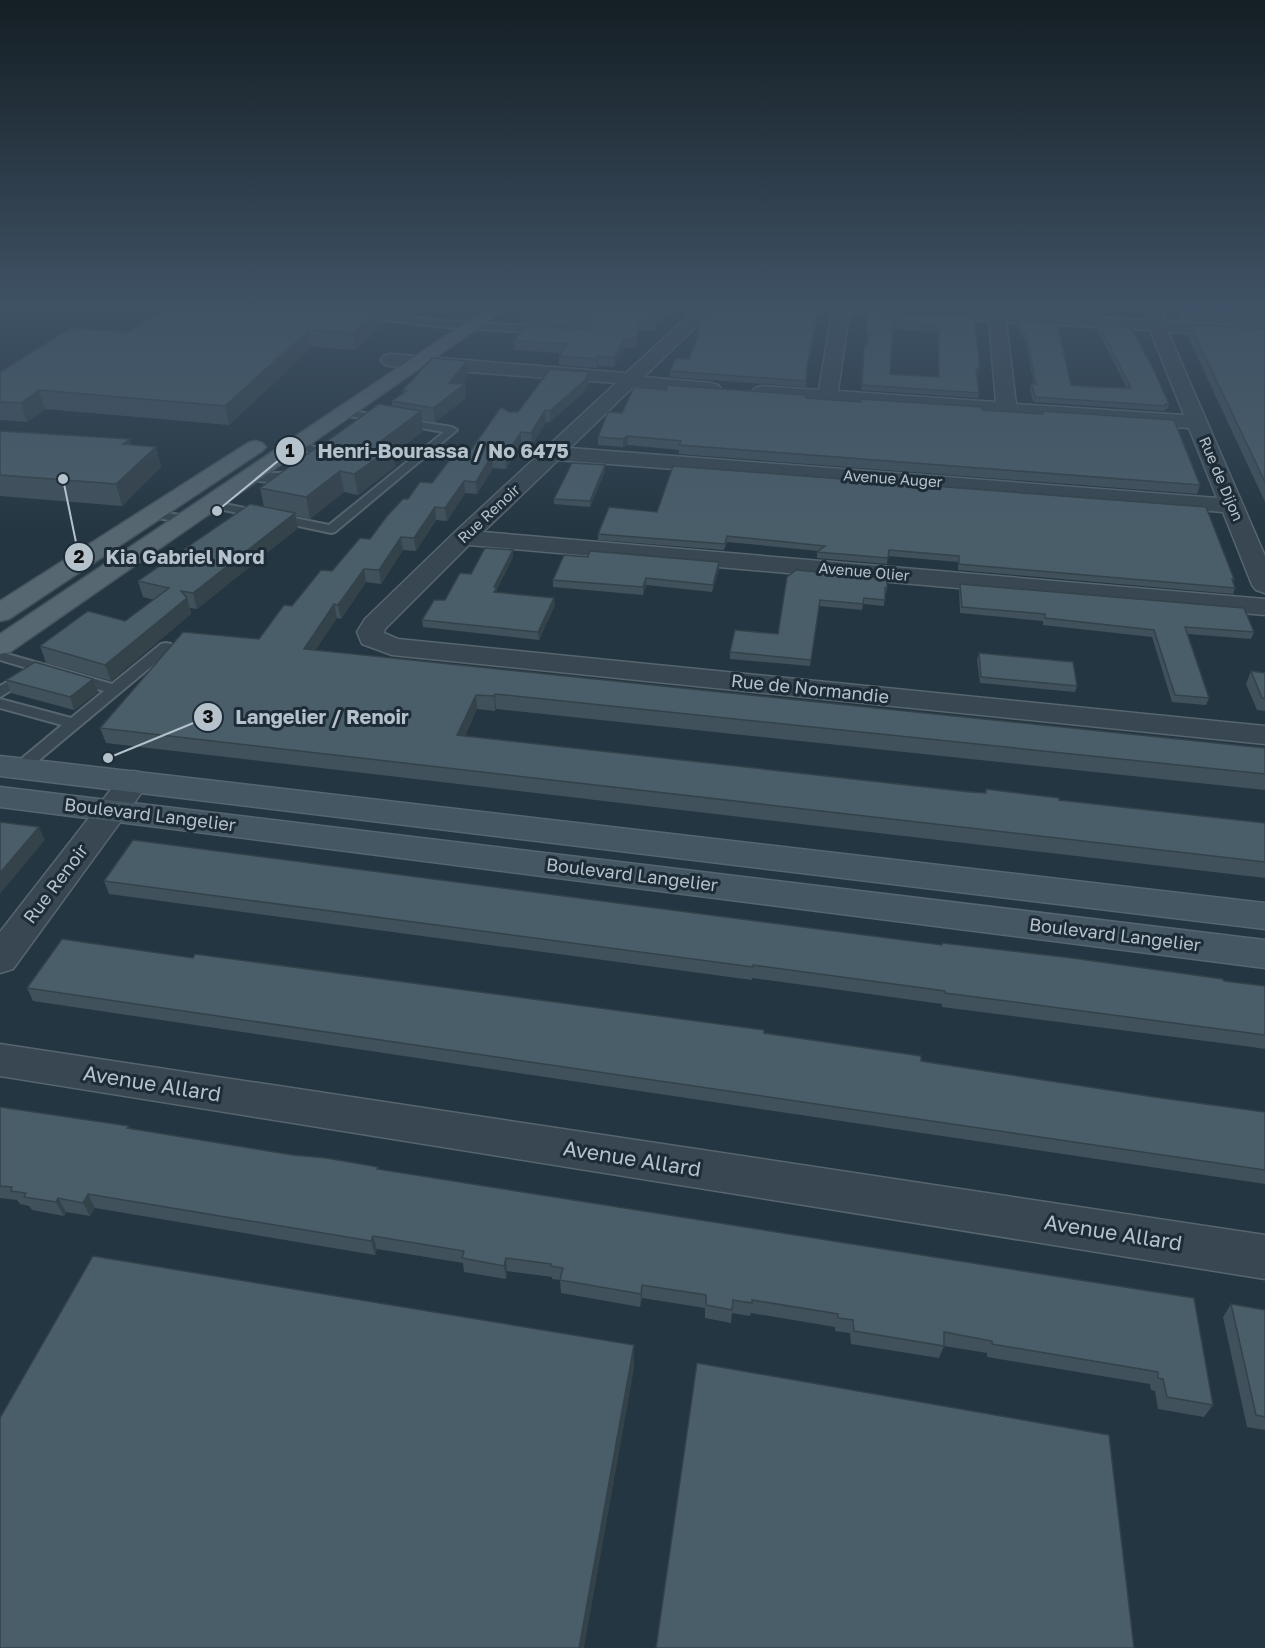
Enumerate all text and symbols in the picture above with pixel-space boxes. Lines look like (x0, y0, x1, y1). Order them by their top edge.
callout: Henri-Bourassa / No 6475 (275, 432, 581, 470)
street label: Rue de Dijon (1196, 434, 1248, 523)
text: Henri-Bourassa / No 6475 (317, 438, 569, 462)
text: 1 (285, 439, 295, 461)
street label: Avenue Auger (843, 466, 943, 490)
street label: Rue Renoir (454, 480, 523, 547)
callout: Kia Gabriel Nord (64, 538, 277, 576)
text: Kia Gabriel Nord (106, 544, 264, 568)
text: 2 (74, 545, 85, 567)
street label: Avenue Olier (818, 558, 910, 584)
street label: Rue de Normandie (730, 669, 890, 707)
callout: Langelier / Renoir (193, 698, 421, 736)
text: Langelier / Renoir (235, 704, 409, 728)
text: 3 (203, 705, 214, 727)
street label: Boulevard Langelier (63, 793, 237, 835)
street label: Rue Renoir (18, 839, 92, 928)
street label: Boulevard Langelier (545, 853, 719, 895)
street label: Boulevard Langelier (1028, 913, 1202, 955)
street label: Avenue Allard (81, 1059, 223, 1107)
street label: Avenue Allard (561, 1134, 703, 1182)
street label: Avenue Allard (1042, 1208, 1184, 1256)

